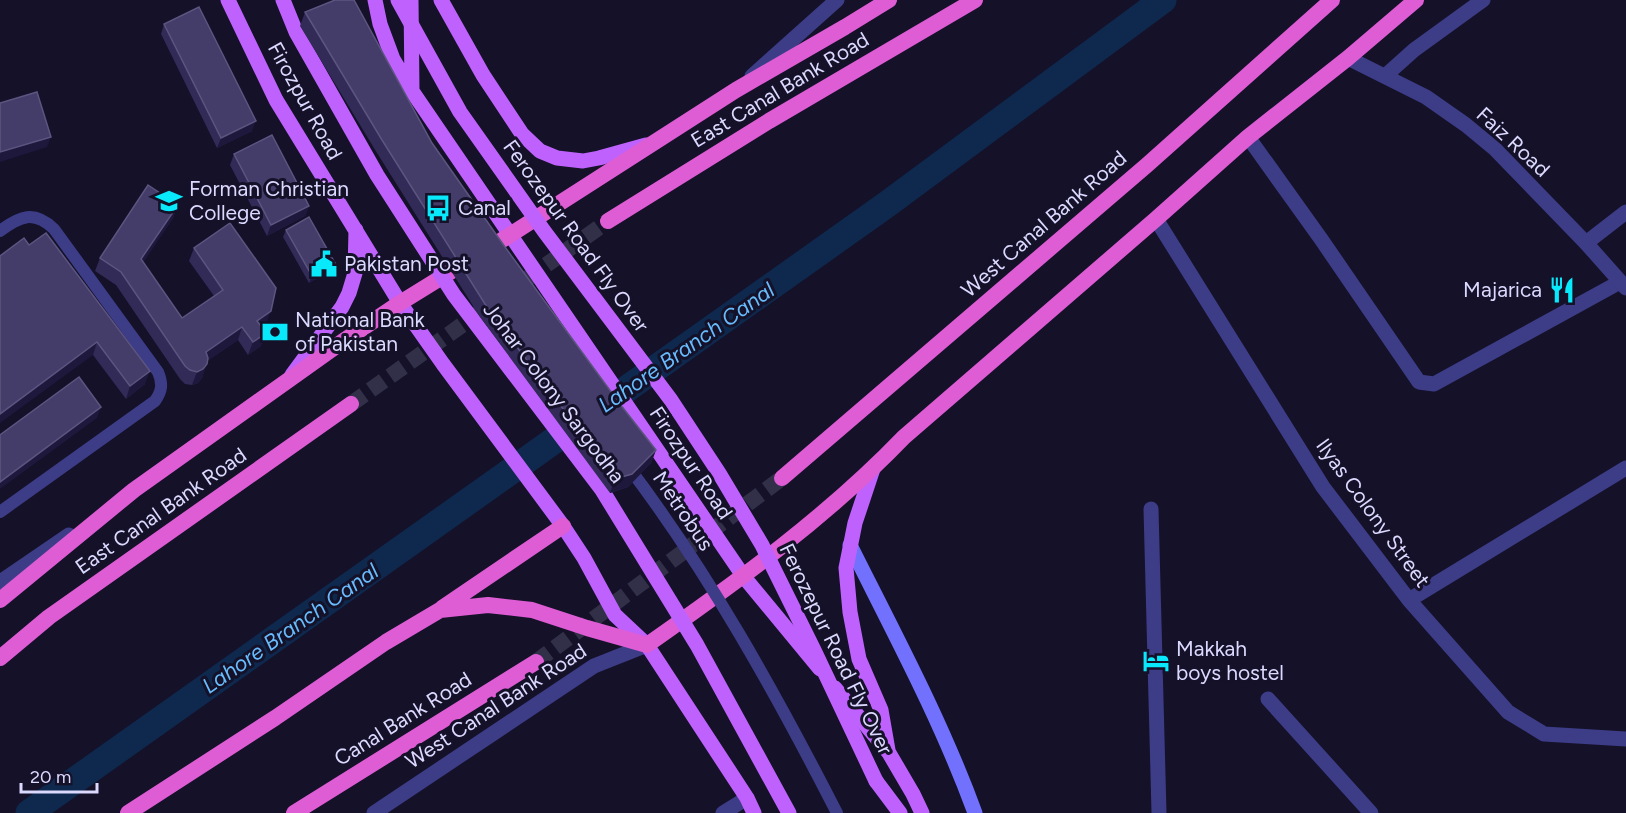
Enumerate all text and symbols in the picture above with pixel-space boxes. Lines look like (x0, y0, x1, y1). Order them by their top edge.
street label: East Canal Bank Road (686, 27, 873, 153)
street label: Firozpur Road (263, 38, 348, 164)
street label: Faiz Road (1472, 102, 1555, 182)
street label: Ferozepur Road Fly Over (498, 135, 655, 337)
street label: West Canal Bank Road (956, 145, 1131, 302)
place label: Forman Christian College (189, 176, 349, 225)
school or university icon: Forman Christian College (154, 186, 184, 216)
bus stop icon: Canal (423, 193, 453, 223)
place label: Canal (458, 195, 511, 220)
public building icon: Pakistan Post (309, 249, 339, 279)
place label: Pakistan Post (344, 251, 469, 276)
restaurant icon: Majarica (1547, 275, 1577, 305)
water label: Lahore Branch Canal (593, 276, 780, 418)
place label: Majarica (1463, 277, 1542, 302)
street label: Johar Colony Sargodha (478, 297, 630, 488)
place label: National Bank of Pakistan (295, 307, 425, 356)
bank icon: National Bank of Pakistan (260, 317, 290, 347)
street label: Firozpur Road (645, 402, 738, 524)
street label: Ilyas Colony Street (1311, 434, 1436, 592)
street label: East Canal Bank Road (70, 442, 251, 579)
street label: Metrobus (648, 466, 719, 555)
street label: Ferozepur Road Fly Over (774, 539, 898, 758)
water label: Lahore Branch Canal (197, 557, 384, 699)
place label: Makkah boys hostel (1176, 636, 1284, 685)
street label: West Canal Bank Road (401, 638, 591, 774)
hotel icon: Makkah boys hostel (1141, 646, 1171, 676)
street label: Canal Bank Road (330, 667, 476, 771)
scale bar (21, 756, 98, 794)
text: 20 m (30, 766, 71, 788)

